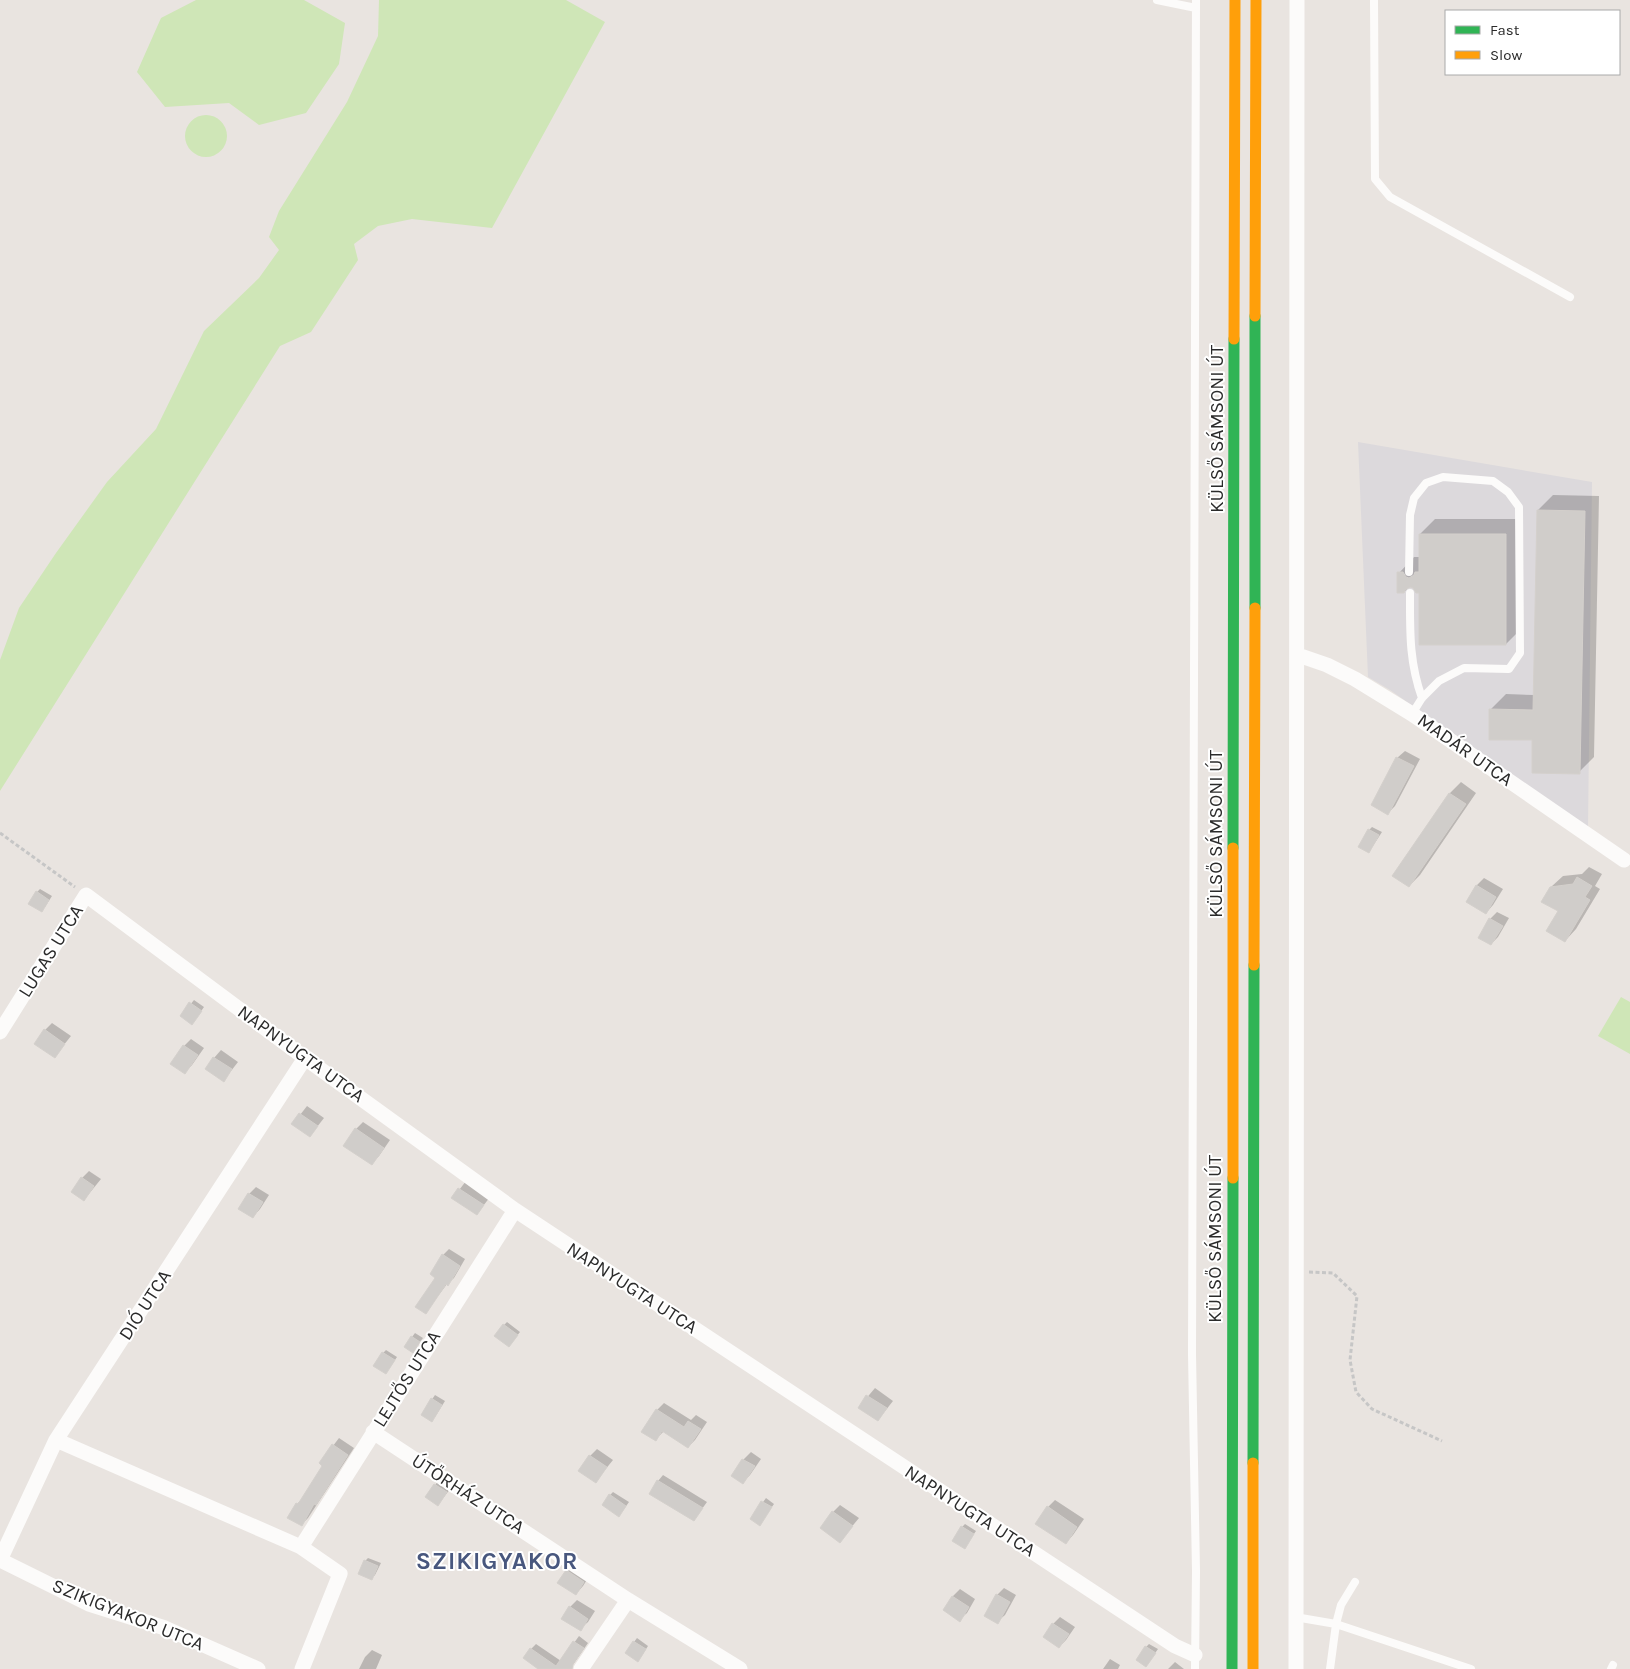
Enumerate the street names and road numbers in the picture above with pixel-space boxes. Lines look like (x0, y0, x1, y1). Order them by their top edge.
street label: KÜLSŐ SÁMSONI ÚT (1205, 344, 1228, 513)
street label: MADÁR UTCA (1413, 708, 1517, 791)
street label: KÜLSŐ SÁMSONI ÚT (1204, 749, 1227, 918)
street label: LUGAS UTCA (14, 901, 88, 1001)
street label: NAPNYUGTA UTCA (233, 1001, 369, 1107)
street label: KÜLSŐ SÁMSONI ÚT (1203, 1154, 1226, 1323)
street label: NAPNYUGTA UTCA (563, 1238, 701, 1338)
street label: DIÓ UTCA (113, 1265, 176, 1344)
street label: LEJTŐS UTCA (369, 1327, 445, 1431)
street label: ÚTŐRHÁZ UTCA (408, 1449, 529, 1539)
street label: NAPNYUGTA UTCA (901, 1461, 1039, 1561)
street label: SZIKIGYAKOR UTCA (49, 1575, 207, 1655)

